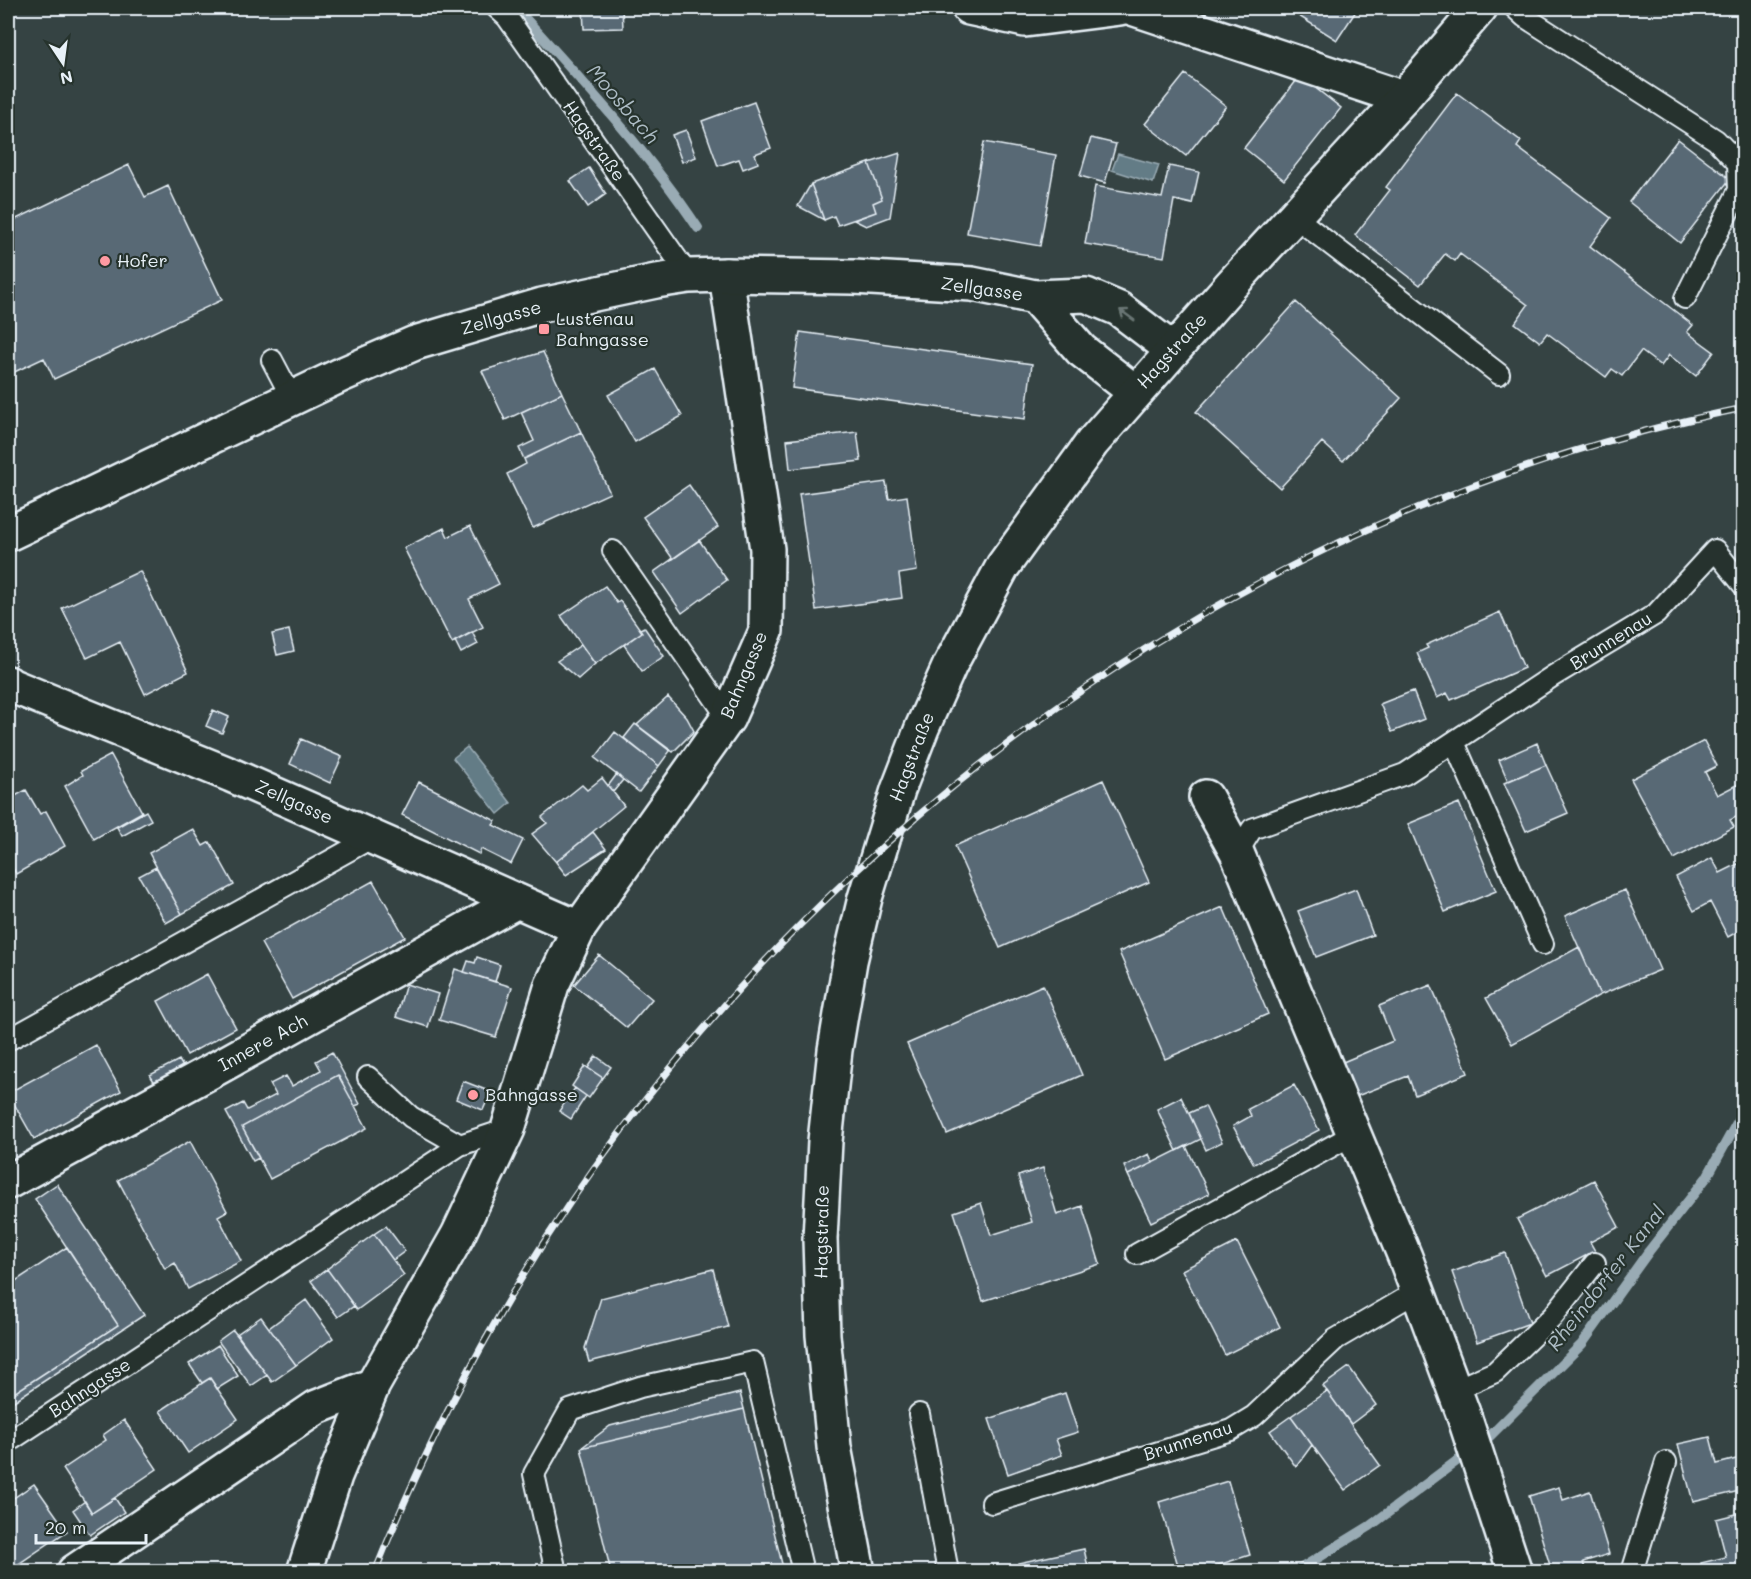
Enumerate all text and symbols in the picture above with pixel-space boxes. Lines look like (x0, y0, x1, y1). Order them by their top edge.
north arrow (33, 33, 93, 93)
water label: Moosbach (582, 58, 666, 149)
text: N (58, 67, 75, 90)
street label: Hagstraße (558, 95, 632, 186)
place label: Hofer (117, 248, 168, 272)
marker: Hofer (98, 254, 112, 268)
street label: Zellgasse (940, 270, 1025, 306)
street label: Zellgasse (458, 294, 544, 340)
place label: Lustenau Bahngasse (556, 306, 649, 351)
street label: Hagstraße (1131, 307, 1212, 393)
one-way arrow (1119, 309, 1135, 321)
marker: Lustenau Bahngasse (537, 322, 551, 336)
street label: Brunnenau (1565, 606, 1656, 675)
street label: Bahngasse (714, 627, 772, 722)
street label: Hagstraße (883, 708, 939, 805)
street label: Zellgasse (252, 773, 337, 829)
street label: Innere Ach (214, 1008, 311, 1076)
place label: Bahngasse (485, 1082, 578, 1106)
marker: Bahngasse (466, 1088, 480, 1102)
street label: Hagstraße (808, 1185, 834, 1279)
water label: Rheindorfer Kanal (1540, 1199, 1670, 1356)
street label: Bahngasse (44, 1352, 135, 1423)
street label: Brunnenau (1140, 1414, 1235, 1466)
scale bar (36, 1507, 146, 1545)
text: 20 m (45, 1515, 86, 1539)

